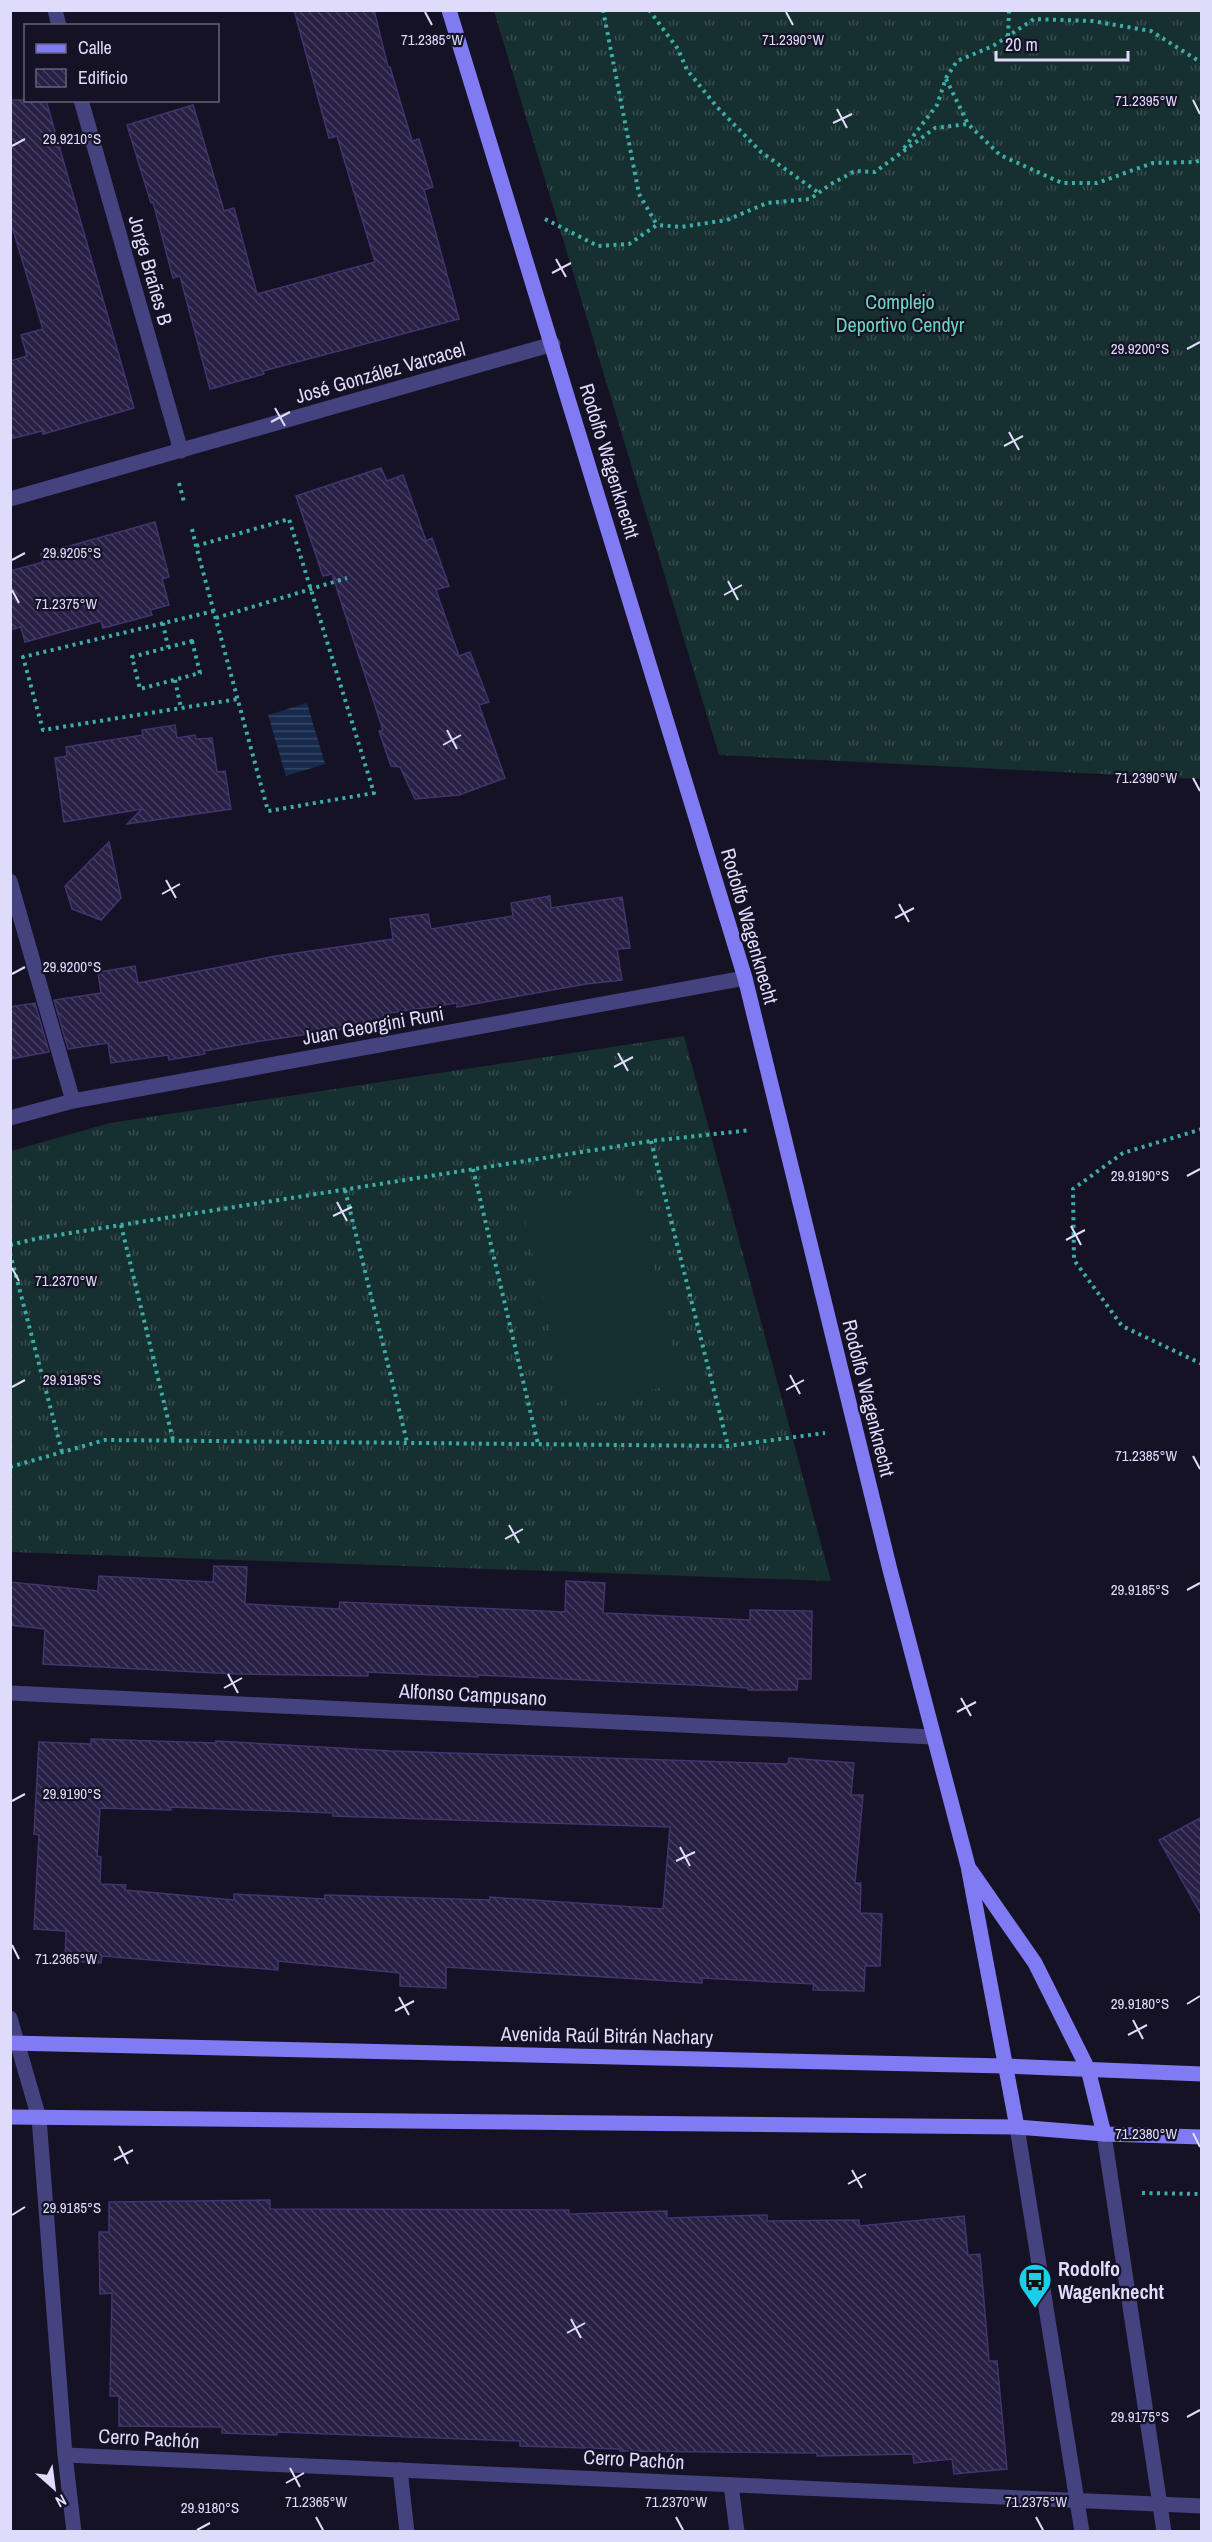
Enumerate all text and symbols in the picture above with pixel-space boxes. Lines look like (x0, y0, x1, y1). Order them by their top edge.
legend (24, 24, 219, 102)
scale bar (996, 24, 1128, 62)
text: 71.2385°W (401, 29, 463, 50)
text: 71.2390°W (762, 29, 824, 50)
text: 20 m (1005, 32, 1038, 57)
text: Calle (78, 35, 112, 60)
text: Edificio (78, 65, 128, 90)
text: 71.2395°W (1115, 90, 1177, 111)
text: 29.9210°S (43, 128, 101, 149)
street label: Jorge Brañes B (122, 212, 180, 328)
park label: Complejo Deportivo Cendyr (836, 288, 965, 338)
street label: José González Varcacel (292, 335, 468, 409)
text: 29.9200°S (1111, 338, 1169, 359)
street label: Rodolfo Wagenknecht (574, 380, 647, 542)
text: 29.9205°S (43, 542, 101, 563)
text: 71.2375°W (35, 593, 97, 614)
text: 71.2390°W (1115, 767, 1177, 788)
street label: Rodolfo Wagenknecht (715, 845, 785, 1007)
text: 29.9200°S (43, 956, 101, 977)
street label: Juan Georgini Runi (300, 999, 446, 1051)
text: 29.9190°S (1111, 1165, 1169, 1186)
text: 71.2370°W (35, 1270, 97, 1291)
street label: Rodolfo Wagenknecht (836, 1317, 902, 1480)
text: 29.9195°S (43, 1369, 101, 1390)
text: 71.2385°W (1115, 1445, 1177, 1466)
text: 29.9185°S (1111, 1579, 1169, 1600)
street label: Alfonso Campusano (398, 1677, 547, 1711)
text: 29.9190°S (43, 1783, 101, 1804)
text: 71.2365°W (35, 1948, 97, 1969)
text: 29.9180°S (1111, 1993, 1169, 2014)
street label: Avenida Raúl Bitrán Nachary (500, 2020, 714, 2050)
text: 71.2380°W (1115, 2123, 1177, 2144)
text: 29.9185°S (43, 2197, 101, 2218)
place label: Rodolfo Wagenknecht (1058, 2255, 1165, 2305)
bus stop icon: Rodolfo Wagenknecht (1017, 2262, 1053, 2309)
text: 29.9175°S (1111, 2406, 1169, 2427)
street label: Cerro Pachón (98, 2422, 200, 2454)
street label: Cerro Pachón (583, 2443, 685, 2475)
north arrow (24, 2458, 84, 2518)
text: N (52, 2489, 70, 2513)
text: 71.2365°W (285, 2491, 347, 2512)
text: 71.2370°W (645, 2491, 707, 2512)
text: 71.2375°W (1005, 2491, 1067, 2512)
text: 29.9180°S (181, 2497, 239, 2518)

